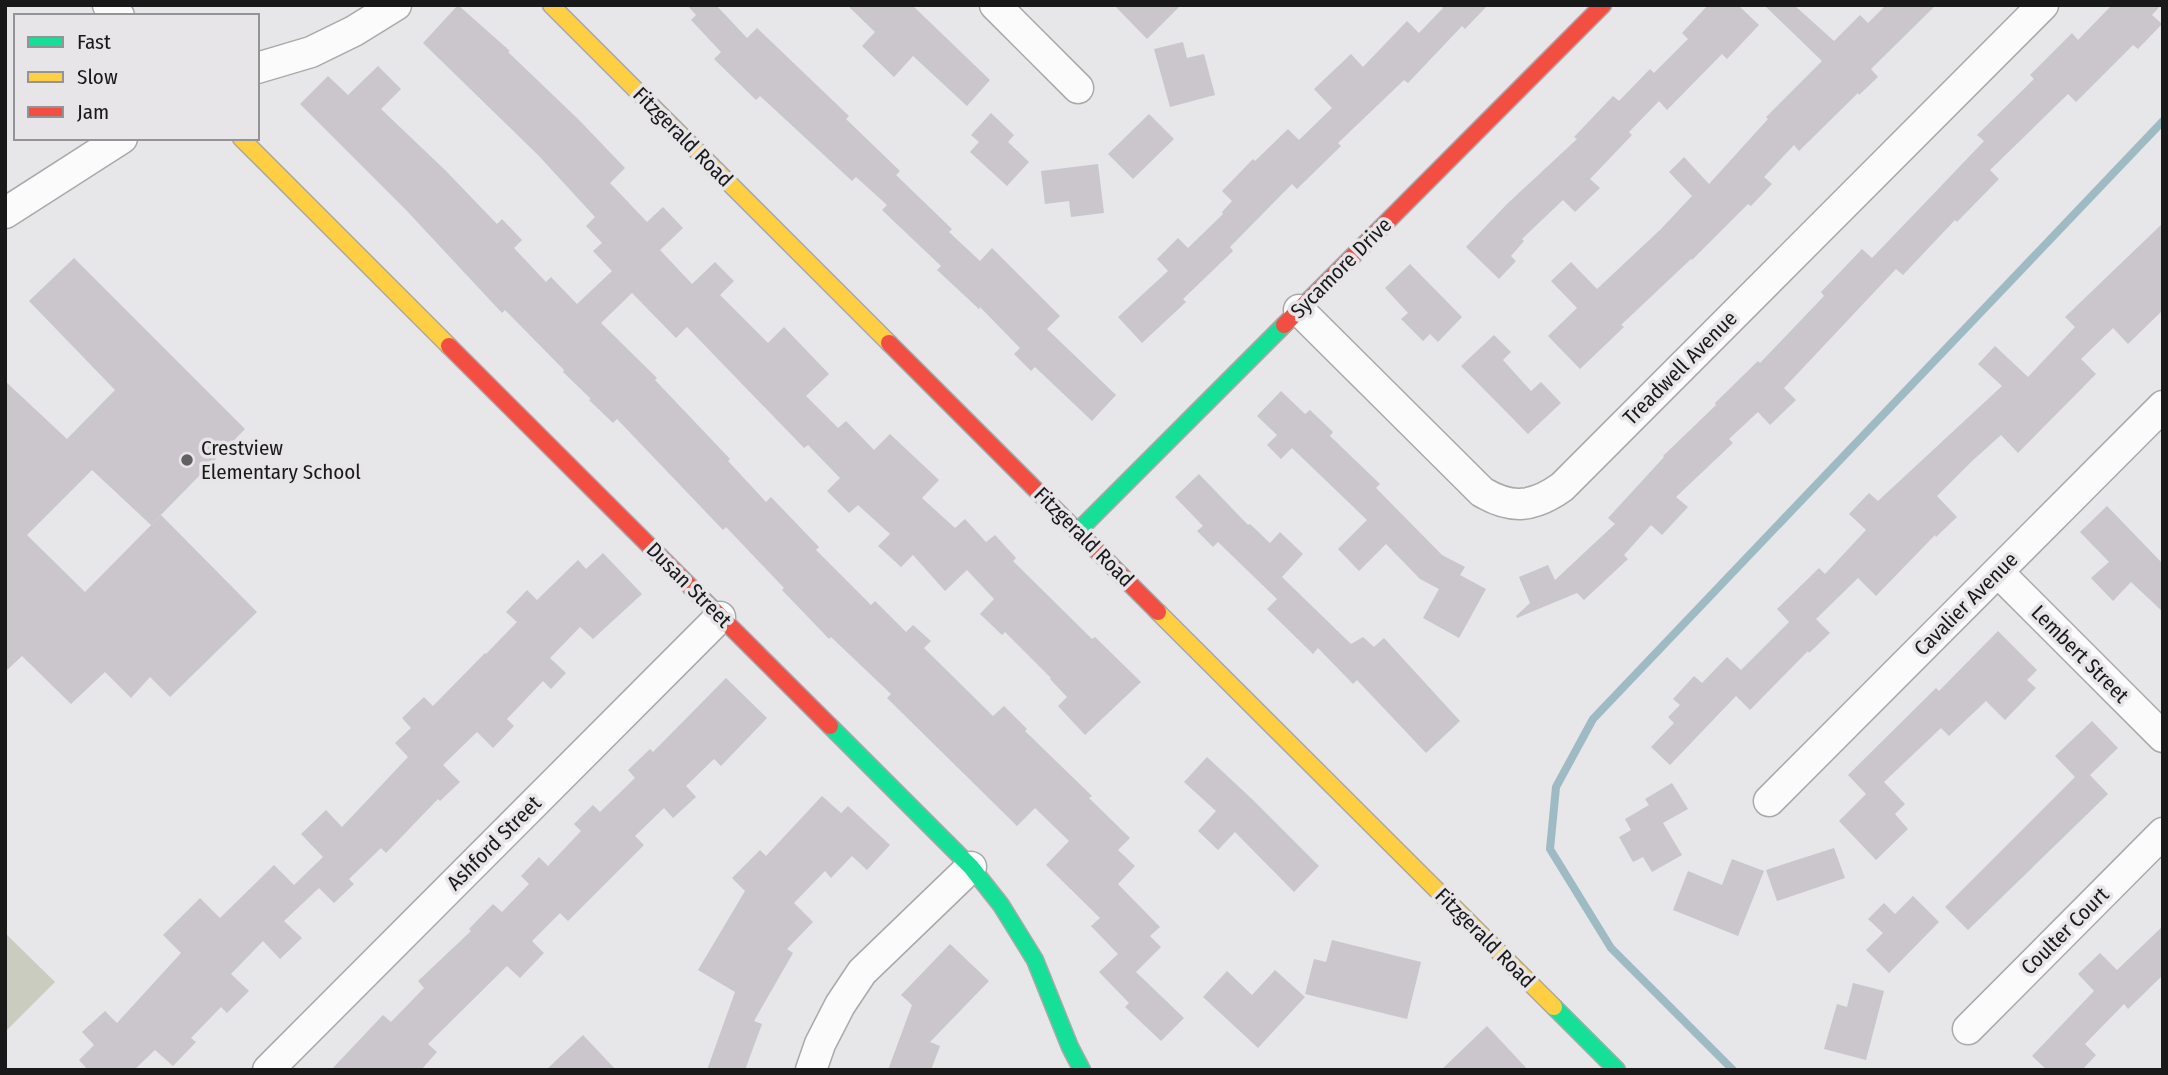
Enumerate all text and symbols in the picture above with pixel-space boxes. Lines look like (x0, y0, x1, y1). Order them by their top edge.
legend (14, 14, 259, 140)
text: Fast (77, 29, 111, 55)
text: Slow (77, 64, 118, 90)
street label: Fitzgerald Road (628, 82, 738, 192)
text: Jam (77, 99, 109, 125)
street label: Sycamore Drive (1285, 212, 1397, 324)
street label: Treadwell Avenue (1617, 305, 1743, 431)
place label: Crestview Elementary School (201, 435, 361, 485)
marker: Crestview Elementary School (179, 452, 195, 468)
street label: Fitzgerald Road (1029, 482, 1139, 592)
street label: Dusan Street (641, 537, 737, 633)
street label: Cavalier Avenue (1909, 547, 2023, 661)
street label: Lembert Street (2026, 600, 2134, 708)
street label: Ashford Street (441, 790, 547, 896)
street label: Coulter Court (2016, 882, 2114, 980)
street label: Fitzgerald Road (1430, 883, 1540, 993)

